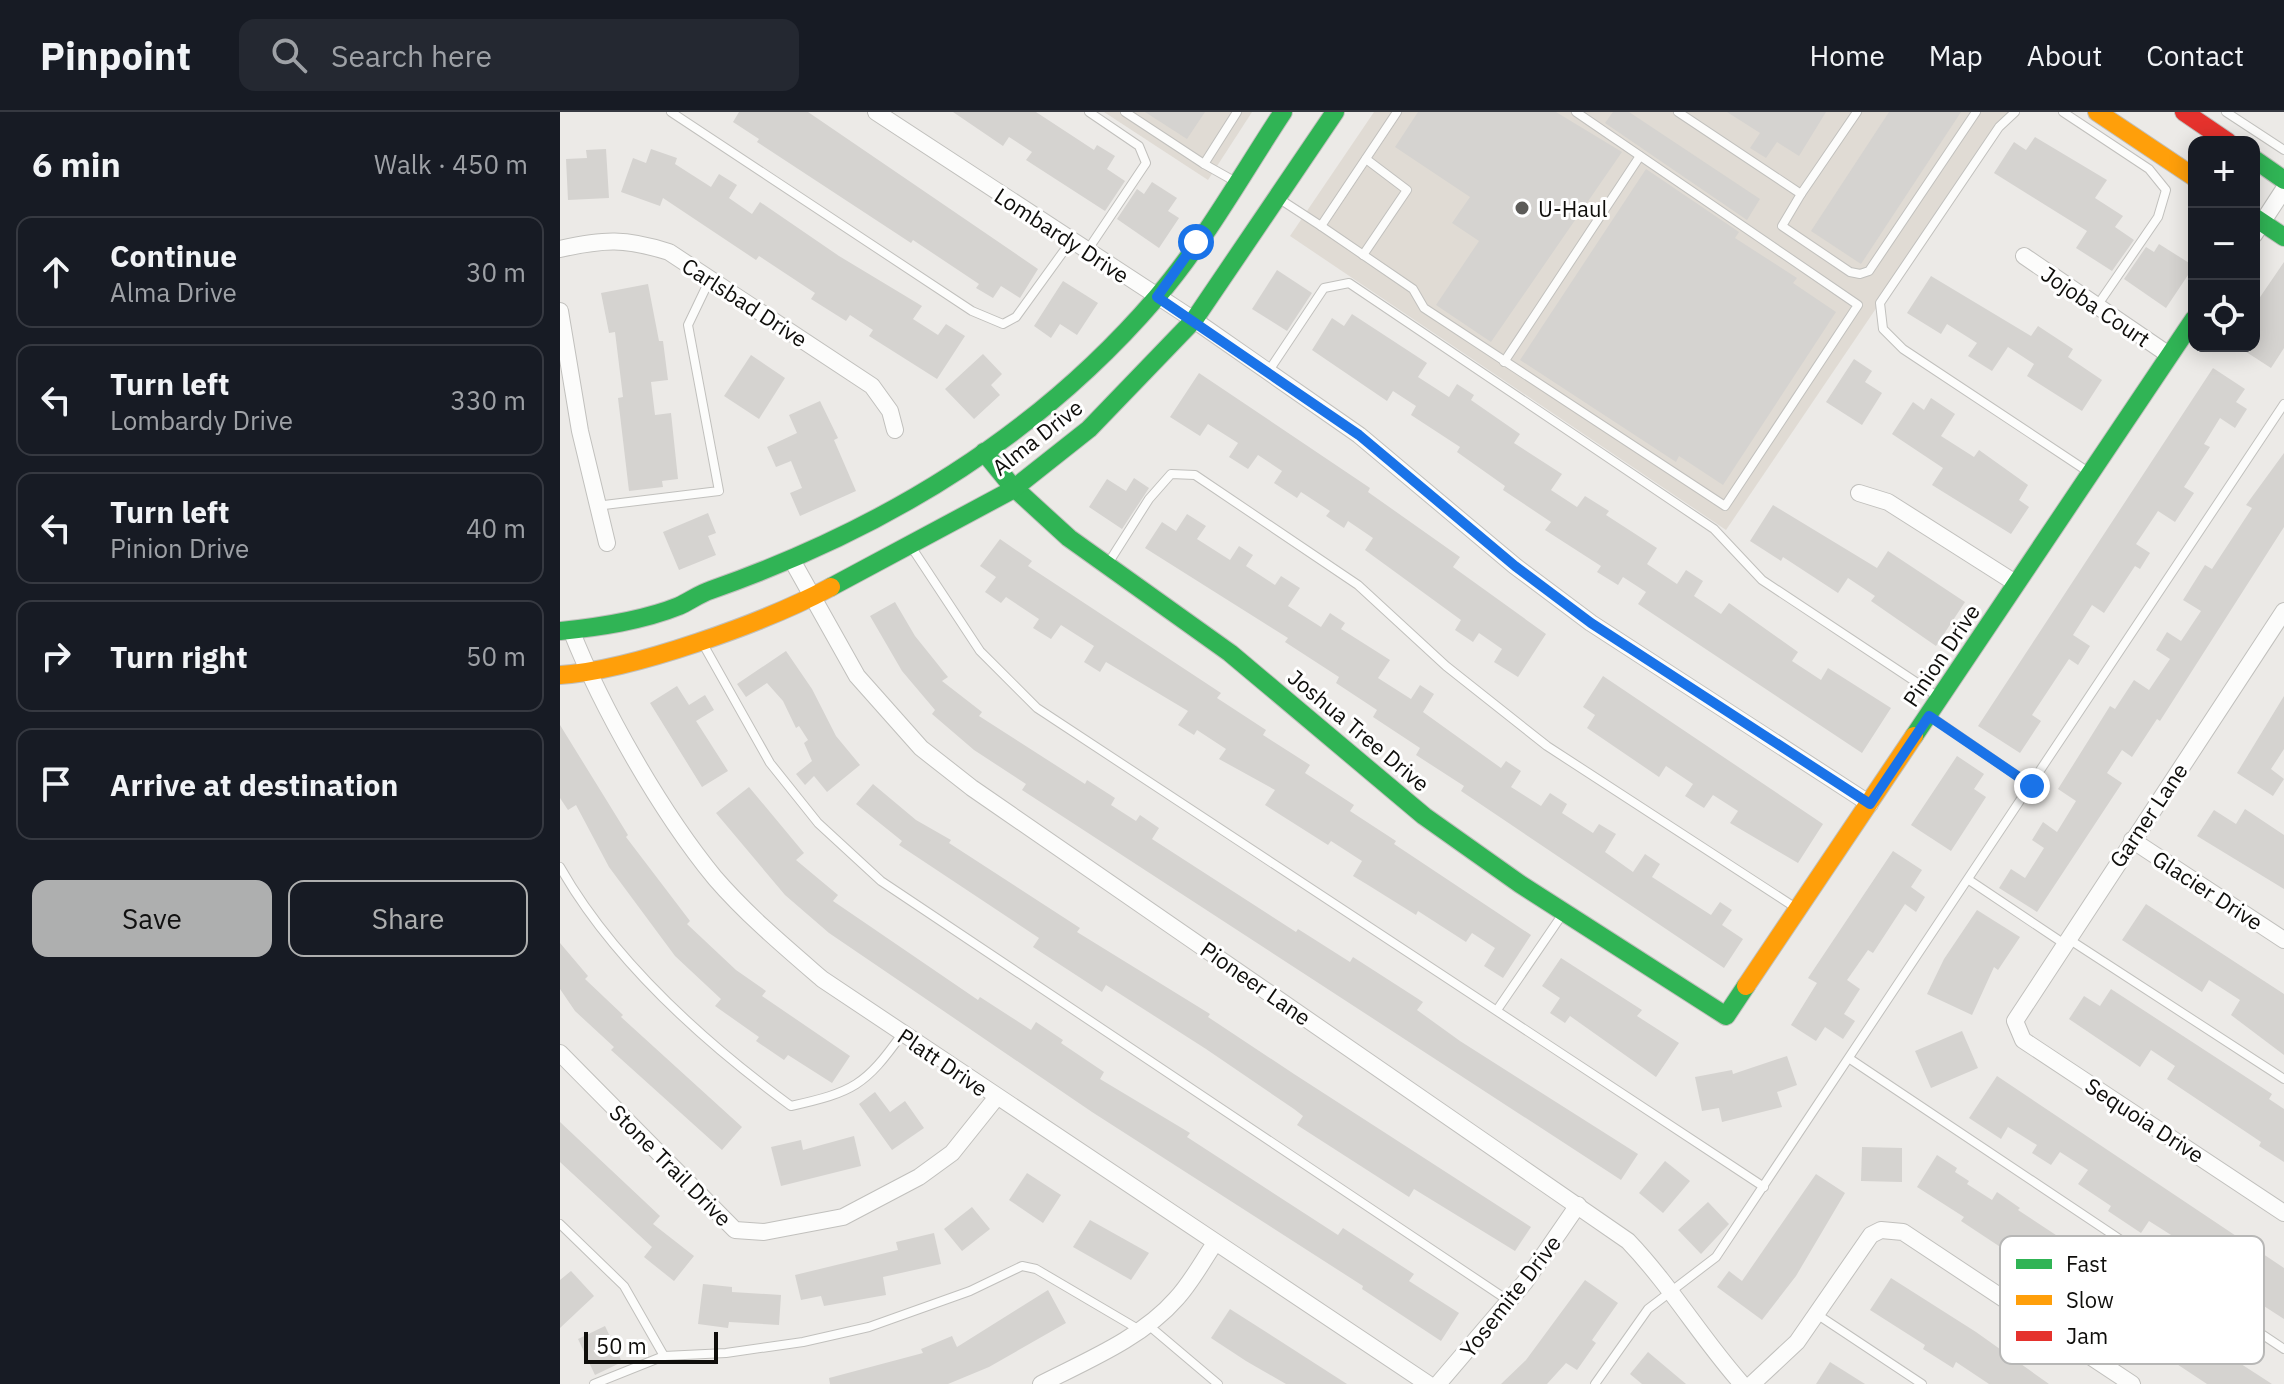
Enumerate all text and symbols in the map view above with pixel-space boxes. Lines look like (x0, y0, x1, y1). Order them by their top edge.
search box (239, 19, 799, 91)
text: Pinpoint (40, 31, 191, 80)
icon: search (267, 33, 311, 77)
text: Search here (331, 36, 492, 75)
text: Home (1809, 37, 1885, 74)
text: Map (1929, 37, 1983, 74)
text: About (2027, 37, 2102, 74)
text: Contact (2146, 37, 2244, 74)
map controls (2188, 136, 2260, 352)
button: + (2188, 136, 2260, 208)
text: 6 min (32, 142, 121, 186)
text: Walk · 450 m (374, 147, 528, 181)
street label: Lombardy Drive (989, 181, 1135, 289)
place label: U-Haul (1538, 194, 1607, 223)
marker: U-Haul (1513, 199, 1531, 217)
button: − (2188, 208, 2260, 280)
route start (1178, 224, 1214, 260)
text: Continue (110, 236, 237, 275)
icon: ahead (34, 250, 78, 294)
street label: Carlsbad Drive (677, 251, 813, 353)
text: 30 m (466, 255, 526, 289)
street label: Jojoba Court (2036, 259, 2156, 353)
text: Alma Drive (110, 275, 237, 309)
button: locate (2188, 280, 2260, 352)
text: Turn left (110, 364, 229, 403)
icon: left (34, 378, 78, 422)
text: 330 m (450, 383, 526, 417)
street label: Alma Drive (986, 393, 1088, 481)
text: Lombardy Drive (110, 403, 293, 437)
text: Turn left (110, 492, 229, 531)
icon: left (34, 506, 78, 550)
text: 40 m (466, 511, 526, 545)
text: Pinion Drive (110, 531, 249, 565)
street label: Pinion Drive (1896, 598, 1986, 712)
icon: right (34, 634, 78, 678)
text: Turn right (110, 637, 248, 676)
text: 50 m (466, 639, 526, 673)
street label: Joshua Tree Drive (1282, 662, 1436, 798)
street label: Garner Lane (2102, 757, 2194, 873)
icon: arrive (34, 762, 78, 806)
text: Arrive at destination (110, 765, 398, 804)
route end (2014, 768, 2050, 804)
street label: Glacier Drive (2147, 844, 2269, 936)
button: Save (32, 880, 272, 957)
button: Share (288, 880, 528, 957)
street label: Pioneer Lane (1195, 934, 1317, 1032)
street label: Platt Drive (892, 1021, 994, 1103)
street label: Sequoia Drive (2080, 1071, 2210, 1169)
street label: Stone Trail Drive (604, 1098, 738, 1232)
street label: Yosemite Drive (1453, 1229, 1567, 1363)
legend (2000, 1236, 2264, 1364)
text: Fast (2066, 1249, 2107, 1278)
text: Slow (2066, 1285, 2114, 1314)
text: Jam (2066, 1321, 2108, 1350)
scale bar (584, 1328, 718, 1364)
text: 50 m (596, 1331, 647, 1360)

